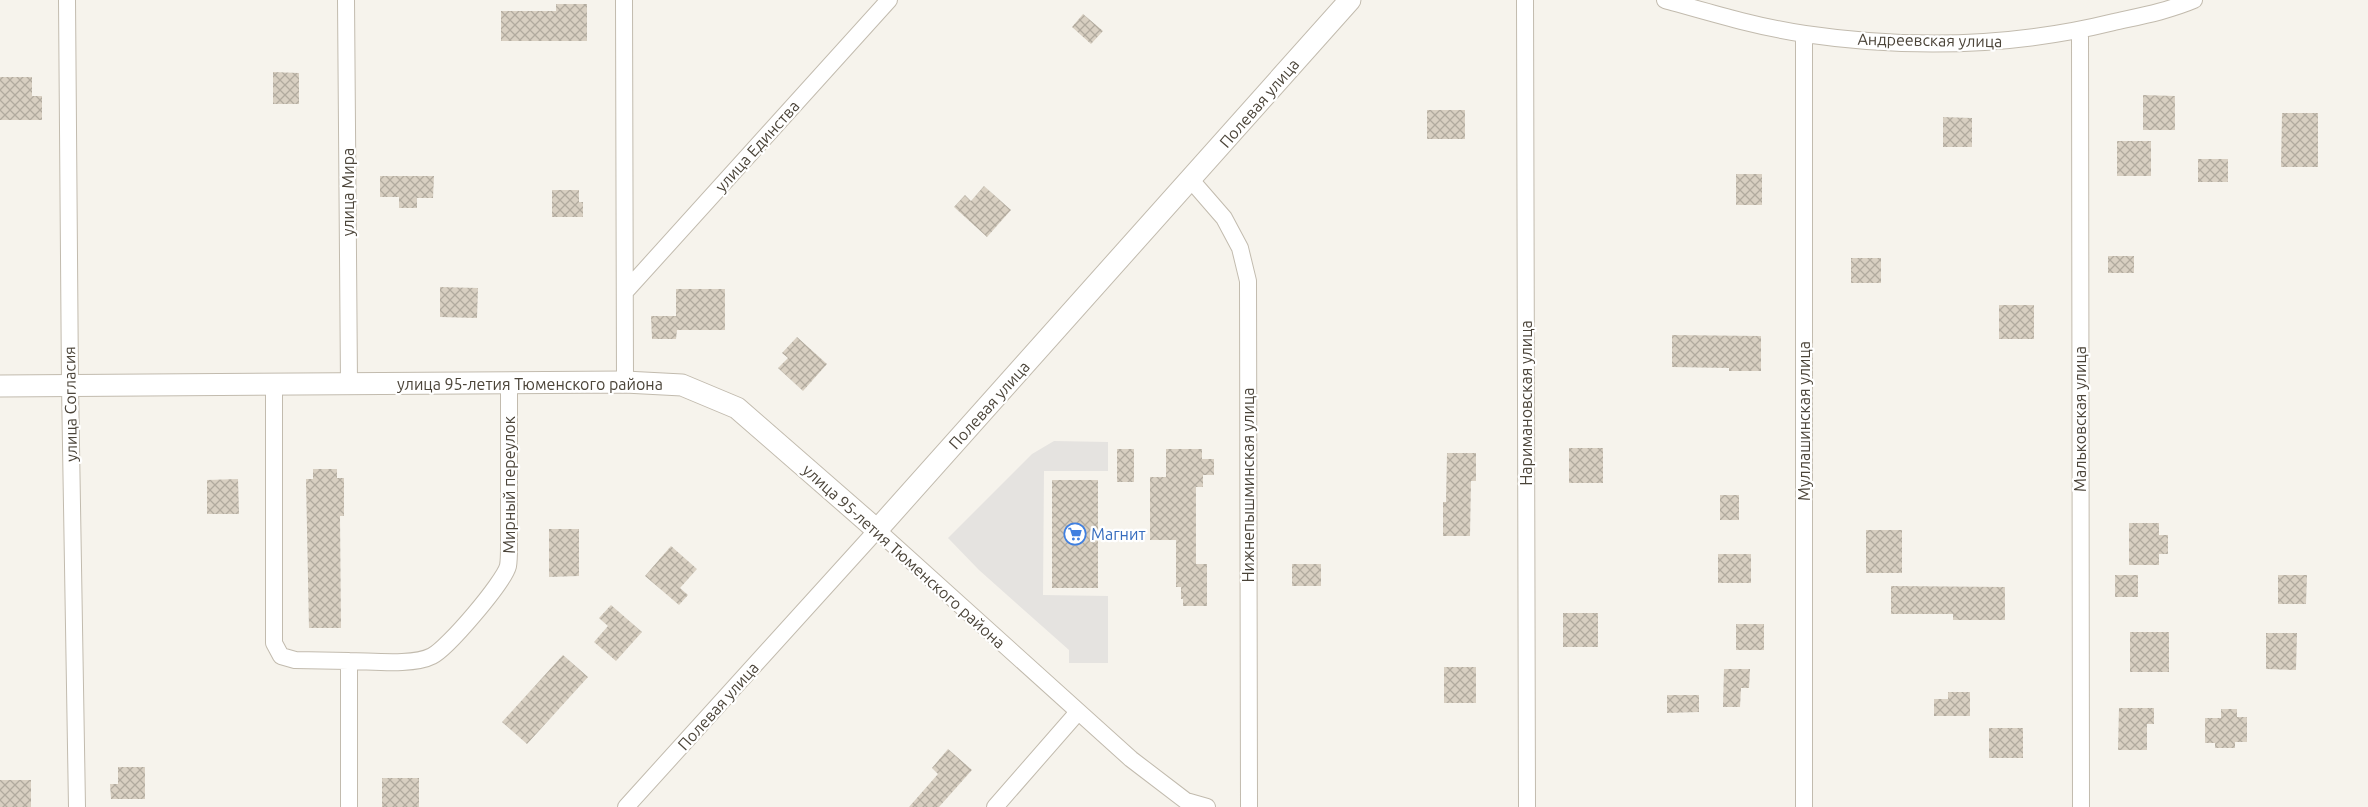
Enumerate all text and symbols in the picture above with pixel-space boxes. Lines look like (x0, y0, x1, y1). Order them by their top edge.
street label: Андреевская улица (1857, 30, 2003, 50)
street label: Полевая улица (1216, 55, 1302, 151)
street label: улица Единства (711, 97, 803, 195)
street label: улица Мира (339, 148, 357, 236)
street label: Наримановская улица (1517, 320, 1535, 486)
street label: Муллашинская улица (1795, 341, 1813, 501)
street label: улица Согласия (60, 346, 80, 462)
street label: Мальковская улица (2071, 346, 2089, 492)
street label: Полевая улица (945, 357, 1033, 453)
street label: улица 95-летия Тюменского района (397, 375, 663, 393)
street label: Нижнепышминская улица (1239, 387, 1257, 583)
street label: Мирный переулок (500, 416, 518, 554)
street label: улица 95-летия Тюменского района (799, 460, 1009, 652)
supermarket icon: Магнит (1063, 522, 1087, 546)
place label: Магнит (1091, 525, 1146, 543)
street label: Полевая улица (674, 658, 762, 754)

